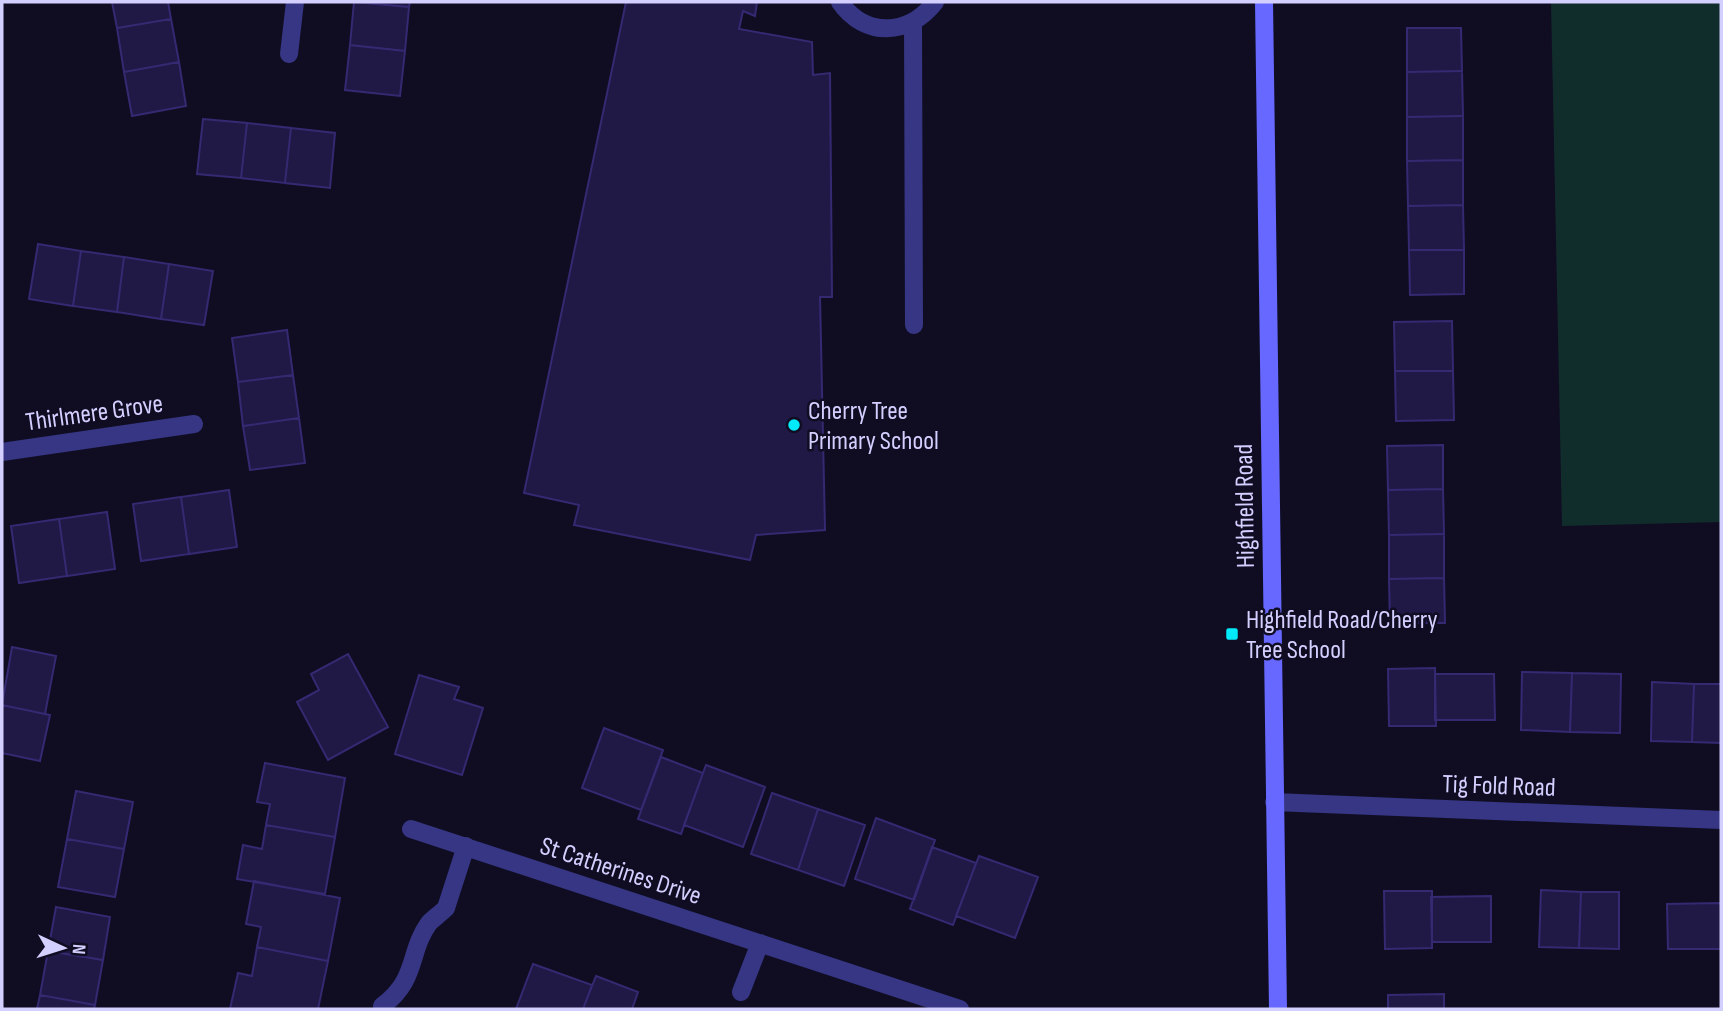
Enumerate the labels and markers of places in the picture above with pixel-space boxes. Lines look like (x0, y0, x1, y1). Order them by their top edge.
place label: Cherry Tree Primary School (808, 396, 939, 457)
marker: Cherry Tree Primary School (786, 417, 802, 433)
place label: Highfield Road/Cherry Tree School (1246, 605, 1437, 666)
marker: Highfield Road/Cherry Tree School (1224, 626, 1240, 642)

